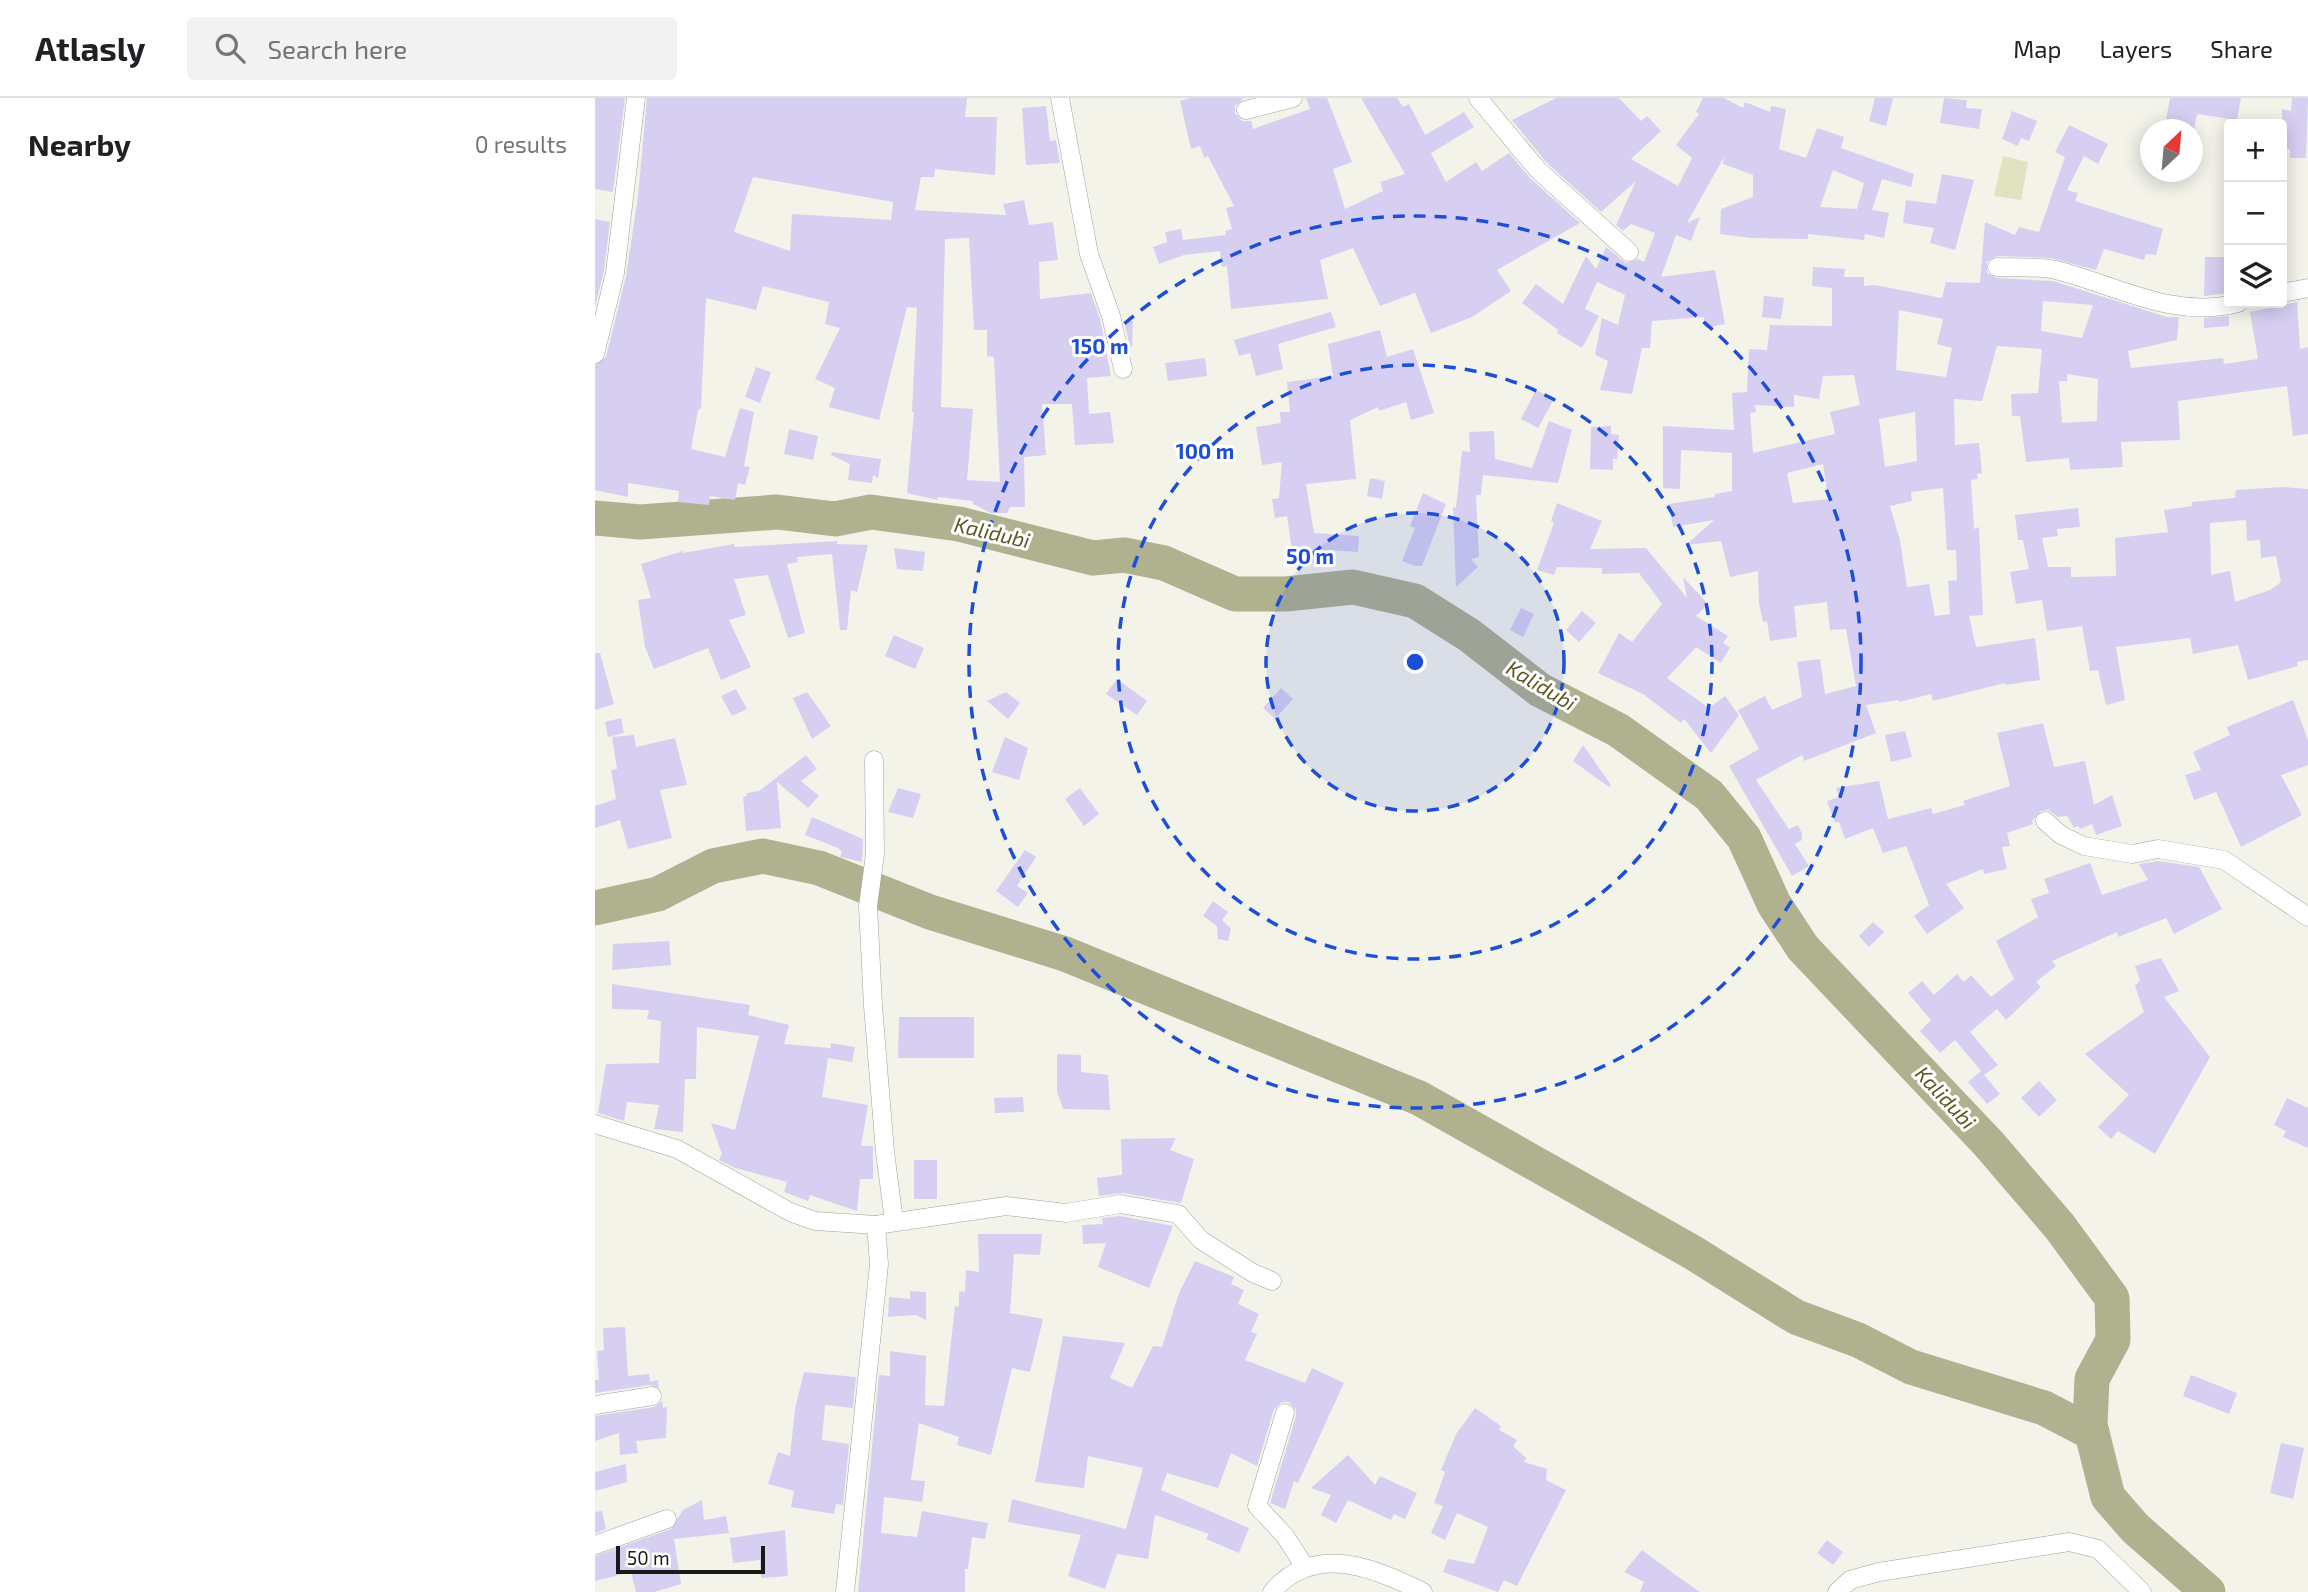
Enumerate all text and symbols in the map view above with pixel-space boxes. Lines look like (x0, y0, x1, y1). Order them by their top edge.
search box (187, 17, 677, 80)
text: Atlasly (35, 28, 145, 68)
icon: search (211, 29, 249, 67)
text: Search here (267, 33, 407, 64)
text: Map (2013, 34, 2061, 63)
text: Layers (2099, 34, 2172, 63)
text: Share (2210, 34, 2273, 63)
north arrow (2140, 119, 2203, 182)
map controls (2224, 119, 2287, 308)
button: + (2224, 119, 2287, 182)
text: Nearby (28, 126, 131, 162)
text: 0 results (475, 130, 567, 158)
button: − (2224, 182, 2287, 245)
button: layers (2224, 245, 2287, 308)
text: 150 m (1072, 333, 1128, 358)
text: 100 m (1176, 438, 1234, 463)
water label: Kalidubi (952, 511, 1032, 552)
text: 50 m (1286, 543, 1334, 568)
centre of rings (1403, 650, 1427, 674)
water label: Kalidubi (1503, 654, 1581, 715)
water label: Kalidubi (1911, 1060, 1981, 1134)
scale bar (616, 1543, 765, 1575)
text: 50 m (627, 1546, 670, 1569)

